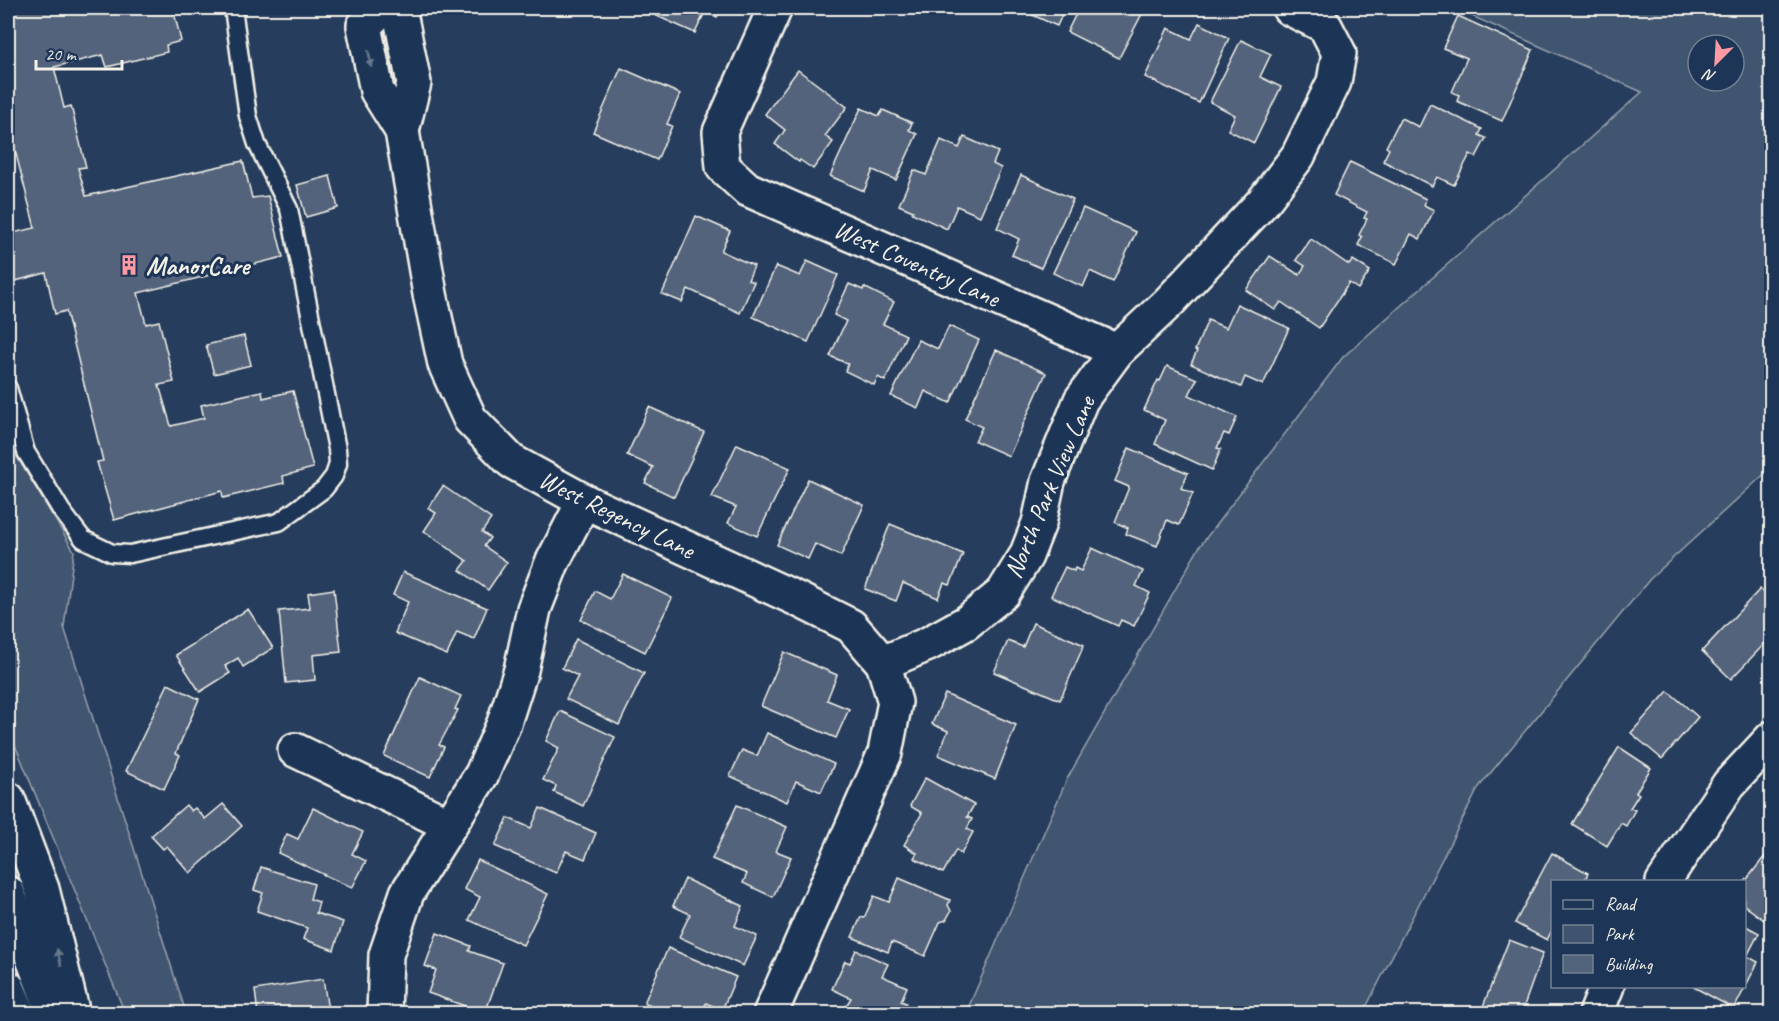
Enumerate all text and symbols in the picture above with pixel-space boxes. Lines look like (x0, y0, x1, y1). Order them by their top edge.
scale bar (36, 33, 122, 71)
north arrow (1686, 33, 1746, 93)
text: 20 m (45, 43, 78, 65)
one-way arrow (366, 49, 375, 68)
text: N (1699, 63, 1719, 87)
street label: West Coventry Lane (829, 212, 1006, 315)
place label: ManorCare (146, 249, 251, 282)
building icon: ManorCare (117, 253, 141, 277)
street label: North Park View Lane (996, 390, 1103, 583)
street label: West Regency Lane (534, 463, 701, 567)
legend (1551, 880, 1746, 988)
text: Road (1605, 893, 1638, 915)
text: Park (1605, 923, 1635, 945)
one-way arrow (53, 947, 63, 966)
text: Building (1605, 953, 1654, 975)

